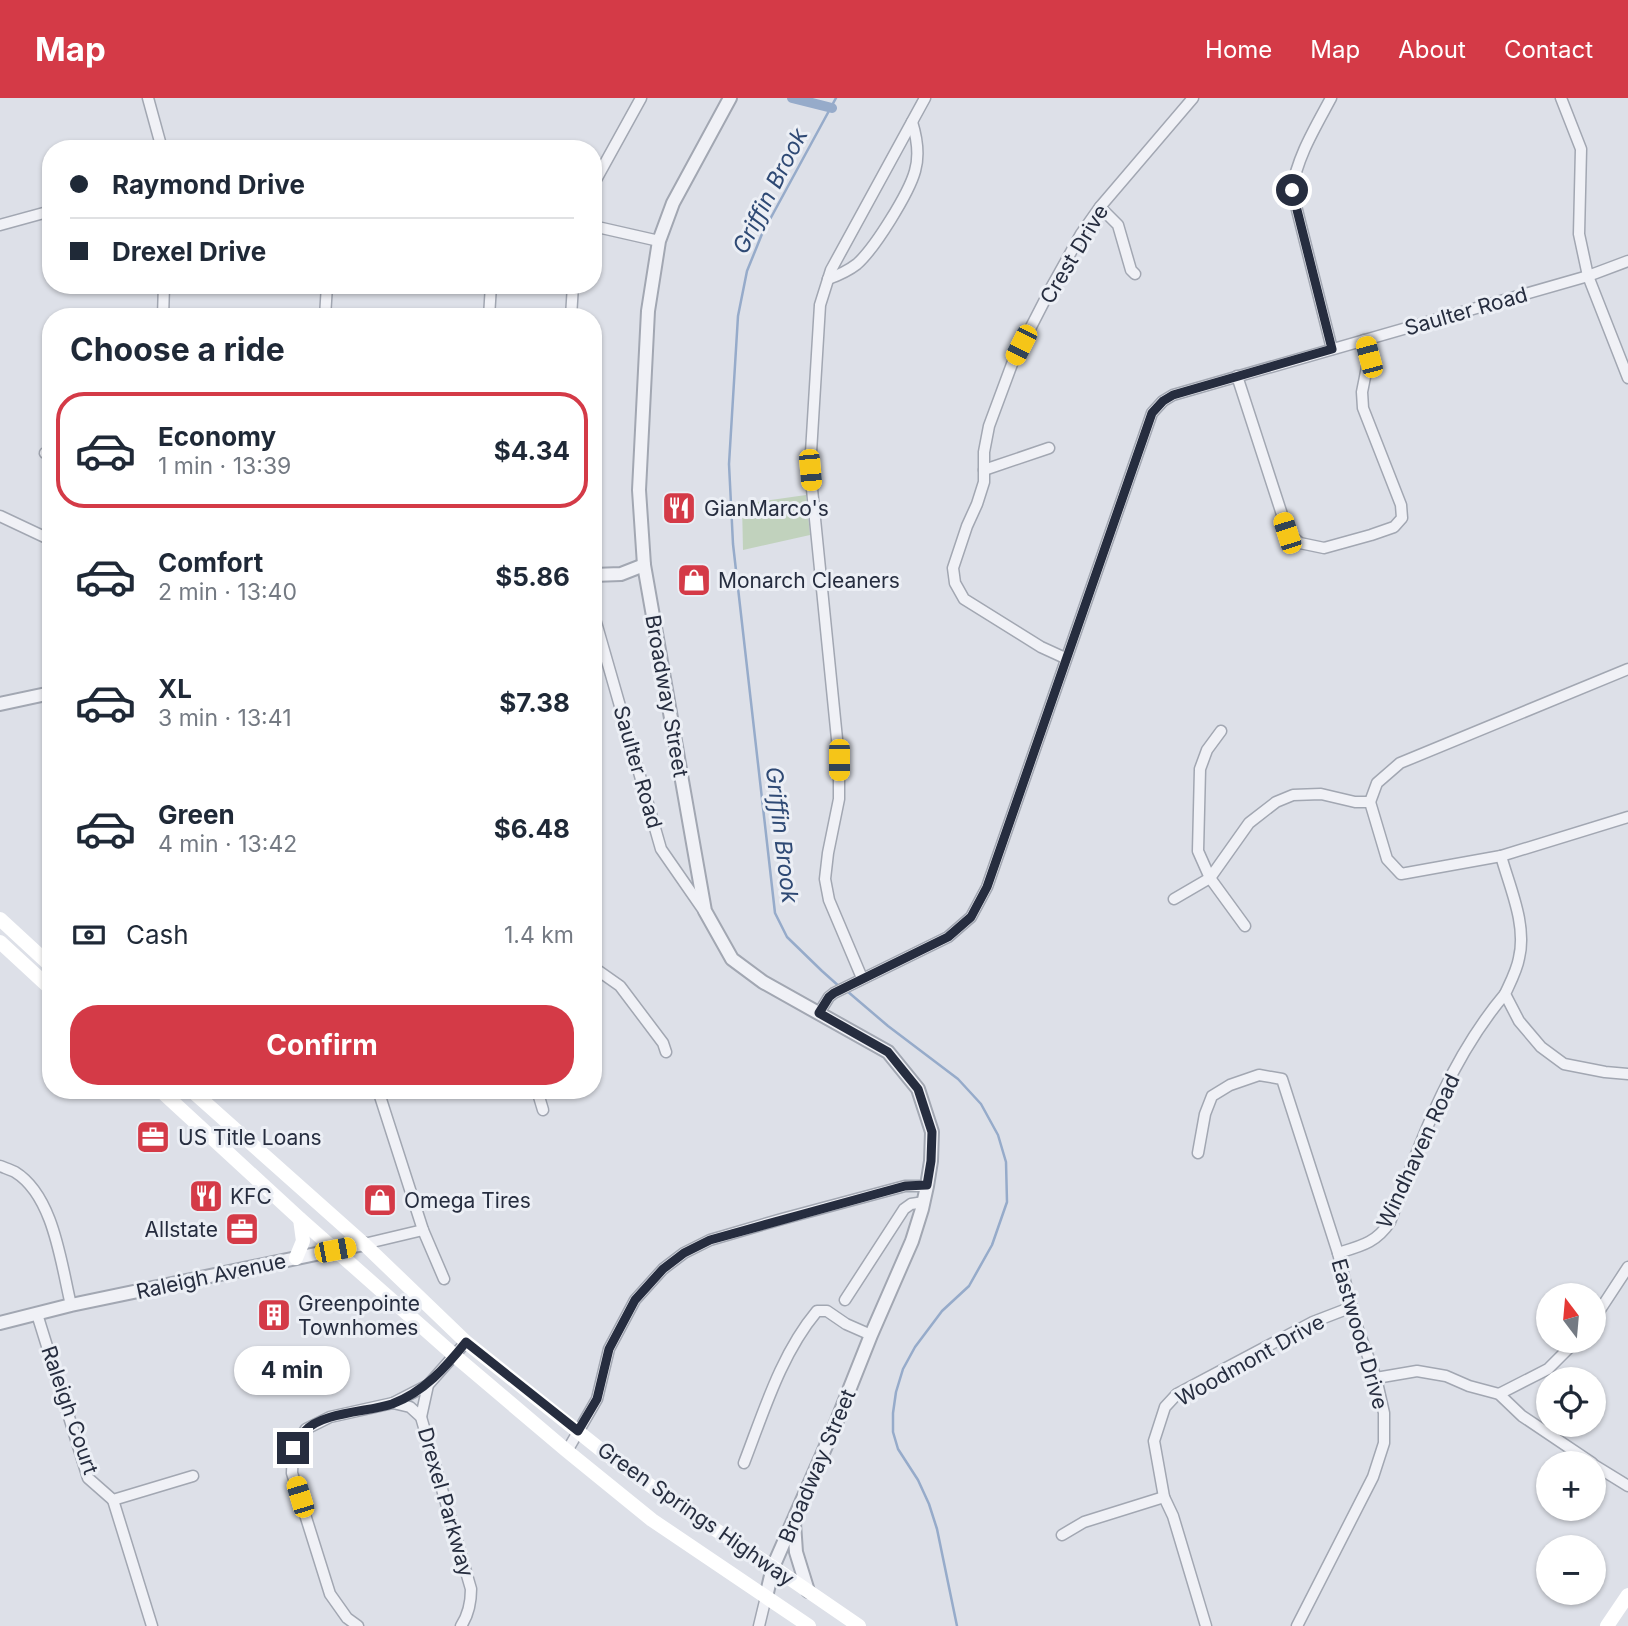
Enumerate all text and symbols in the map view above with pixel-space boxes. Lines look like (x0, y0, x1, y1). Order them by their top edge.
text: Map (35, 29, 106, 69)
text: Home (1205, 35, 1272, 64)
text: Map (1310, 35, 1360, 64)
text: About (1398, 35, 1466, 64)
text: Contact (1504, 35, 1593, 64)
water label: Griffin Brook (726, 123, 814, 259)
text: Raymond Drive (112, 169, 305, 200)
route start (1276, 174, 1308, 206)
street label: Crest Drive (1035, 200, 1113, 308)
text: Drexel Drive (112, 236, 266, 267)
street label: Saulter Road (1402, 282, 1530, 340)
car (1003, 322, 1040, 368)
text: Choose a ride (70, 330, 285, 369)
car (1354, 334, 1385, 380)
icon: car (74, 419, 137, 482)
text: Economy (158, 421, 276, 452)
text: $4.34 (494, 435, 570, 466)
car (798, 448, 823, 492)
text: 1 min · 13:39 (158, 452, 291, 480)
restaurant icon: GianMarco's (660, 489, 698, 527)
place label: GianMarco's (704, 496, 829, 521)
car (1271, 510, 1304, 556)
icon: car (74, 545, 137, 608)
text: Comfort (158, 547, 263, 578)
text: $5.86 (495, 561, 570, 592)
shop icon: Monarch Cleaners (675, 561, 713, 599)
place label: Monarch Cleaners (718, 568, 900, 593)
text: 2 min · 13:40 (158, 578, 297, 606)
street label: Broadway Street (640, 613, 694, 779)
icon: car (74, 671, 137, 734)
text: XL (158, 673, 192, 704)
text: $7.38 (499, 687, 570, 718)
street label: Saulter Road (609, 703, 667, 831)
text: 3 min · 13:41 (158, 704, 292, 732)
car (829, 739, 850, 781)
water label: Griffin Brook (760, 765, 804, 905)
icon: car (74, 797, 137, 860)
text: Green (158, 799, 235, 830)
text: $6.48 (494, 813, 570, 844)
text: 4 min · 13:42 (158, 830, 297, 858)
icon: cash (70, 916, 108, 954)
text: Cash (126, 919, 189, 950)
text: 1.4 km (504, 921, 574, 949)
button: Confirm (70, 1005, 574, 1085)
street label: Windhaven Road (1371, 1070, 1465, 1232)
office icon: US Title Loans (134, 1118, 172, 1156)
place label: US Title Loans (178, 1125, 322, 1150)
restaurant icon: KFC (187, 1177, 225, 1215)
shop icon: Omega Tires (361, 1181, 399, 1219)
place label: KFC (230, 1184, 272, 1209)
place label: Omega Tires (404, 1188, 531, 1213)
office icon: Allstate (223, 1210, 261, 1248)
place label: Allstate (145, 1217, 218, 1242)
car (313, 1236, 358, 1264)
street label: Raleigh Avenue (134, 1248, 288, 1304)
street label: Eastwood Drive (1327, 1256, 1393, 1412)
north arrow (1536, 1283, 1606, 1353)
map controls (1536, 1283, 1606, 1605)
place label: Greenpointe Townhomes (298, 1291, 420, 1340)
building icon: Greenpointe Townhomes (255, 1296, 293, 1334)
street label: Woodmont Drive (1171, 1309, 1329, 1411)
street label: Raleigh Court (36, 1342, 104, 1478)
callout: 4 min (235, 1346, 351, 1396)
text: 4 min (261, 1356, 323, 1384)
button: locate (1536, 1367, 1606, 1437)
street label: Broadway Street (773, 1385, 861, 1547)
street label: Drexel Parkway (413, 1424, 479, 1580)
route end (277, 1432, 309, 1464)
street label: Green Springs Highway (593, 1437, 799, 1592)
button: + (1536, 1451, 1606, 1521)
car (284, 1474, 317, 1520)
button: − (1536, 1535, 1606, 1605)

